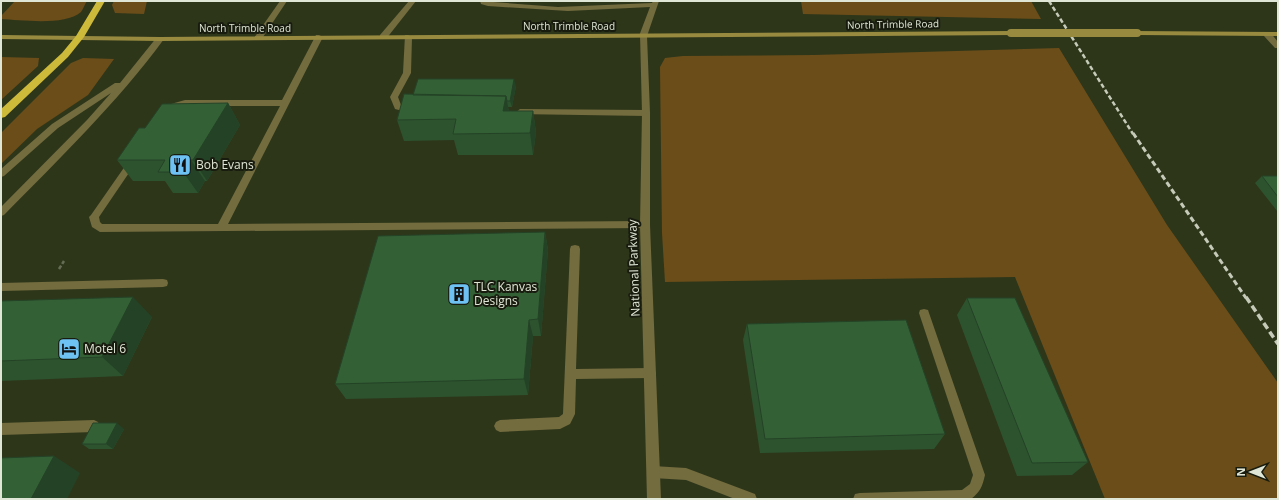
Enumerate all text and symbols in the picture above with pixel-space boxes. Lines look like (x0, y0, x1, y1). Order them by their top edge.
street label: North Trimble Road (847, 16, 939, 32)
street label: North Trimble Road (523, 19, 615, 33)
street label: North Trimble Road (199, 21, 291, 35)
restaurant icon: Bob Evans (167, 152, 193, 178)
place label: Bob Evans (196, 156, 254, 173)
street label: National Parkway (623, 218, 644, 317)
place label: TLC Kanvas Designs (474, 278, 538, 309)
building icon: TLC Kanvas Designs (446, 281, 472, 307)
hotel icon: Motel 6 (56, 336, 82, 362)
place label: Motel 6 (84, 340, 126, 357)
north arrow (1231, 452, 1271, 492)
text: N (1233, 468, 1248, 476)

